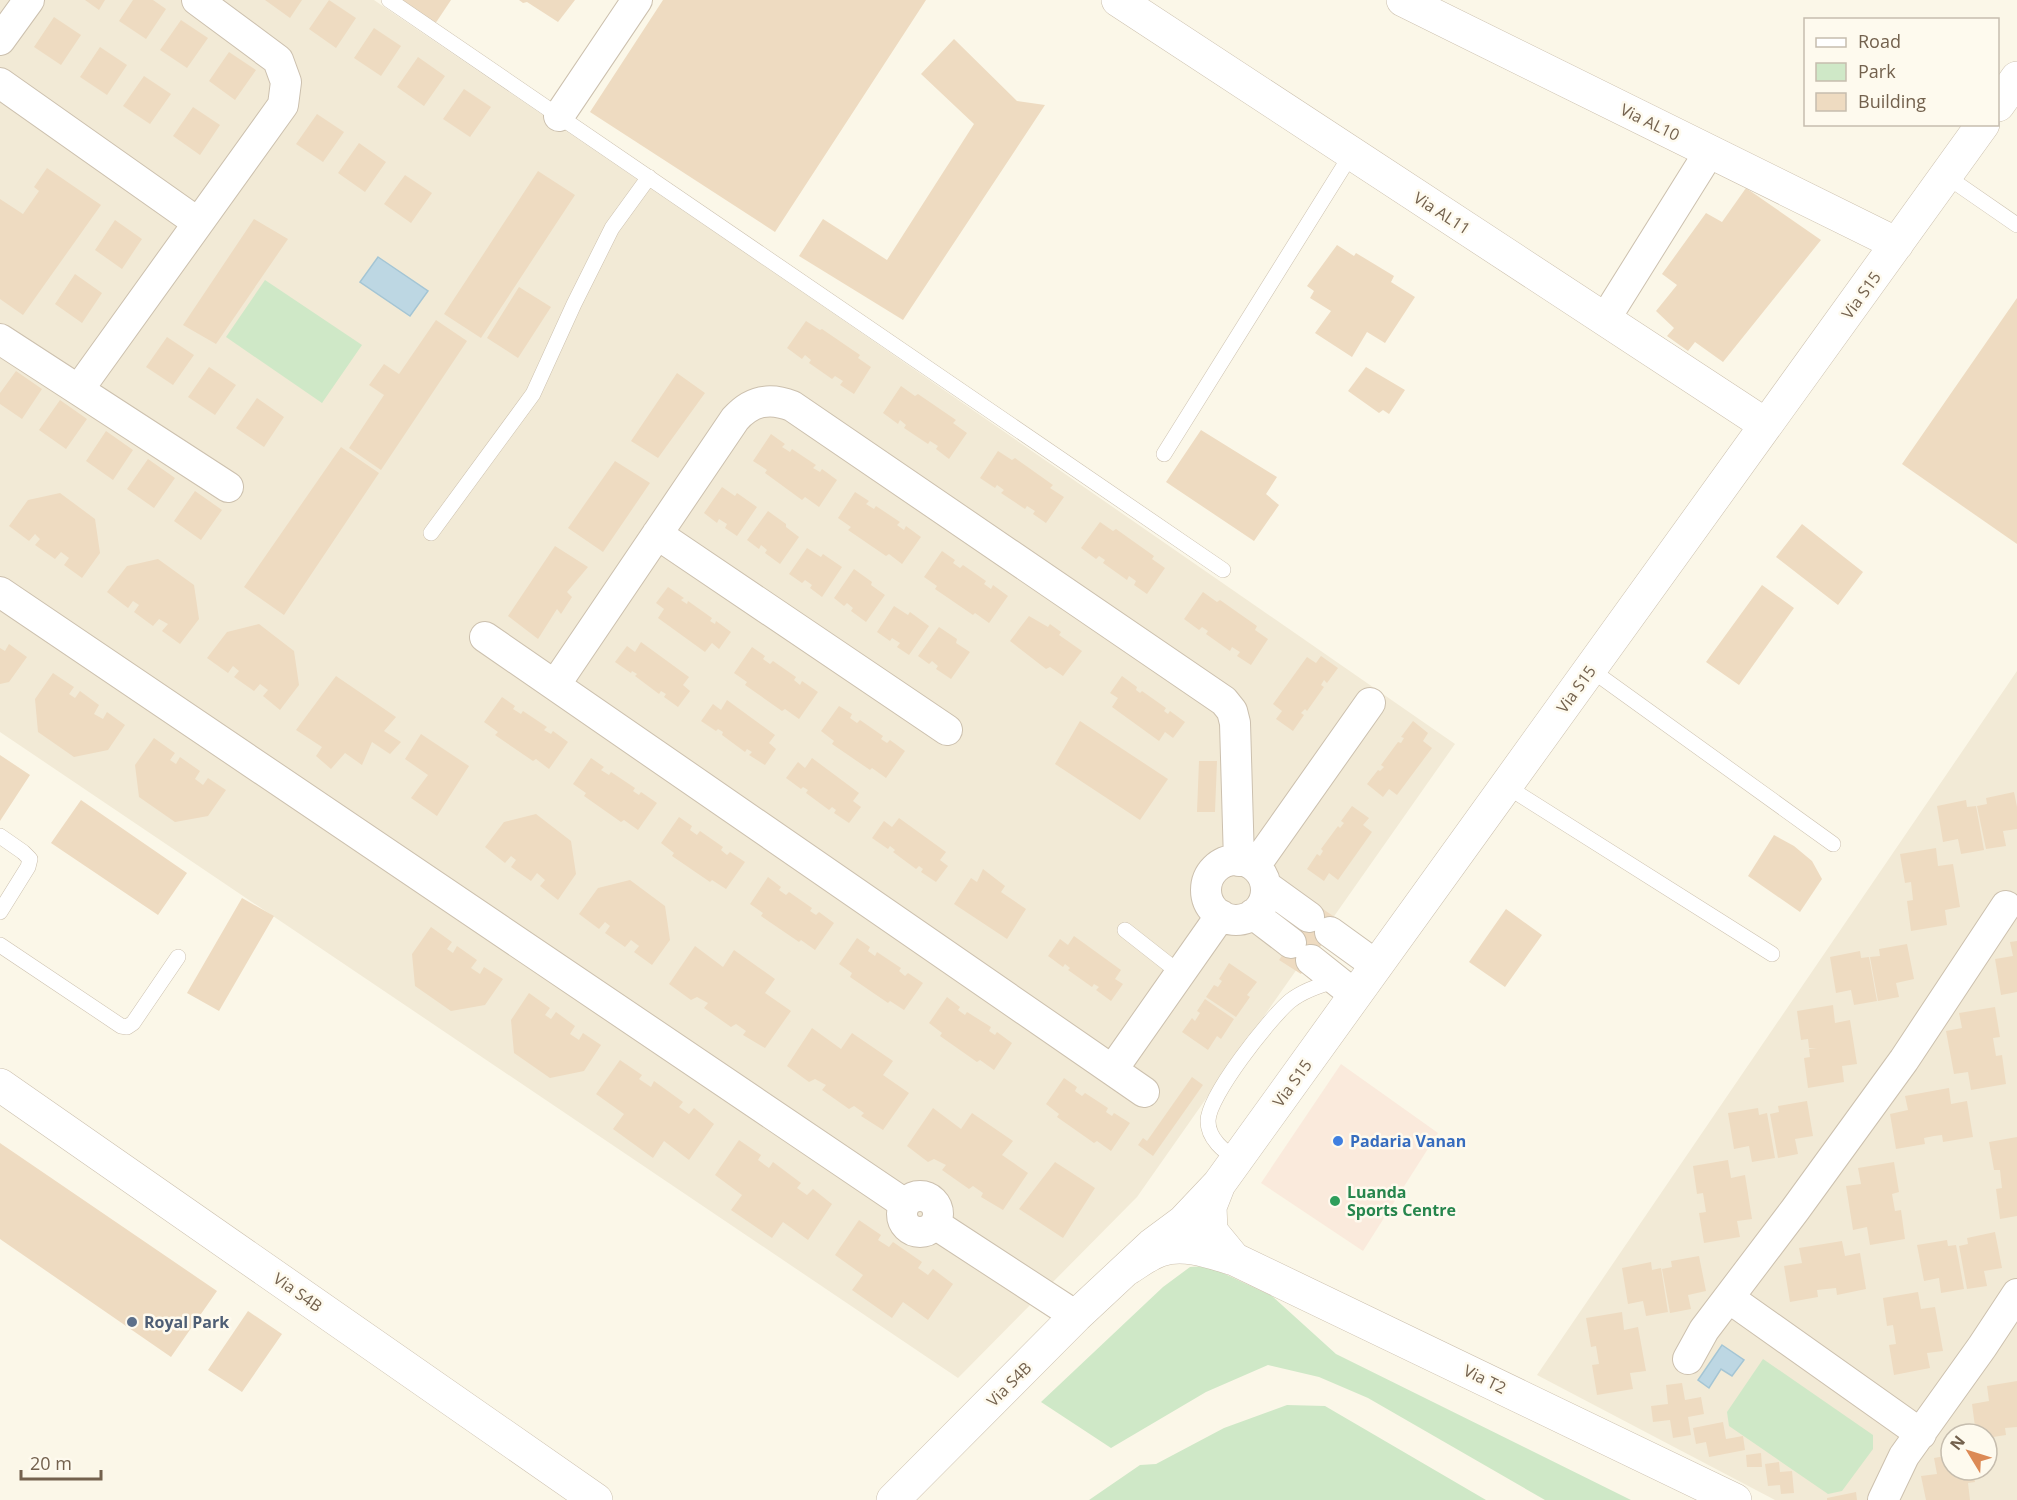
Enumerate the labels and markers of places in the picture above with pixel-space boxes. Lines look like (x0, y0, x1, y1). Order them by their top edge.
place label: Padaria Vanan (1350, 1130, 1466, 1152)
marker: Padaria Vanan (1331, 1134, 1345, 1148)
place label: Luanda Sports Centre (1347, 1181, 1456, 1221)
marker: Luanda Sports Centre (1328, 1194, 1342, 1208)
place label: Royal Park (144, 1311, 229, 1333)
marker: Royal Park (125, 1315, 139, 1329)

